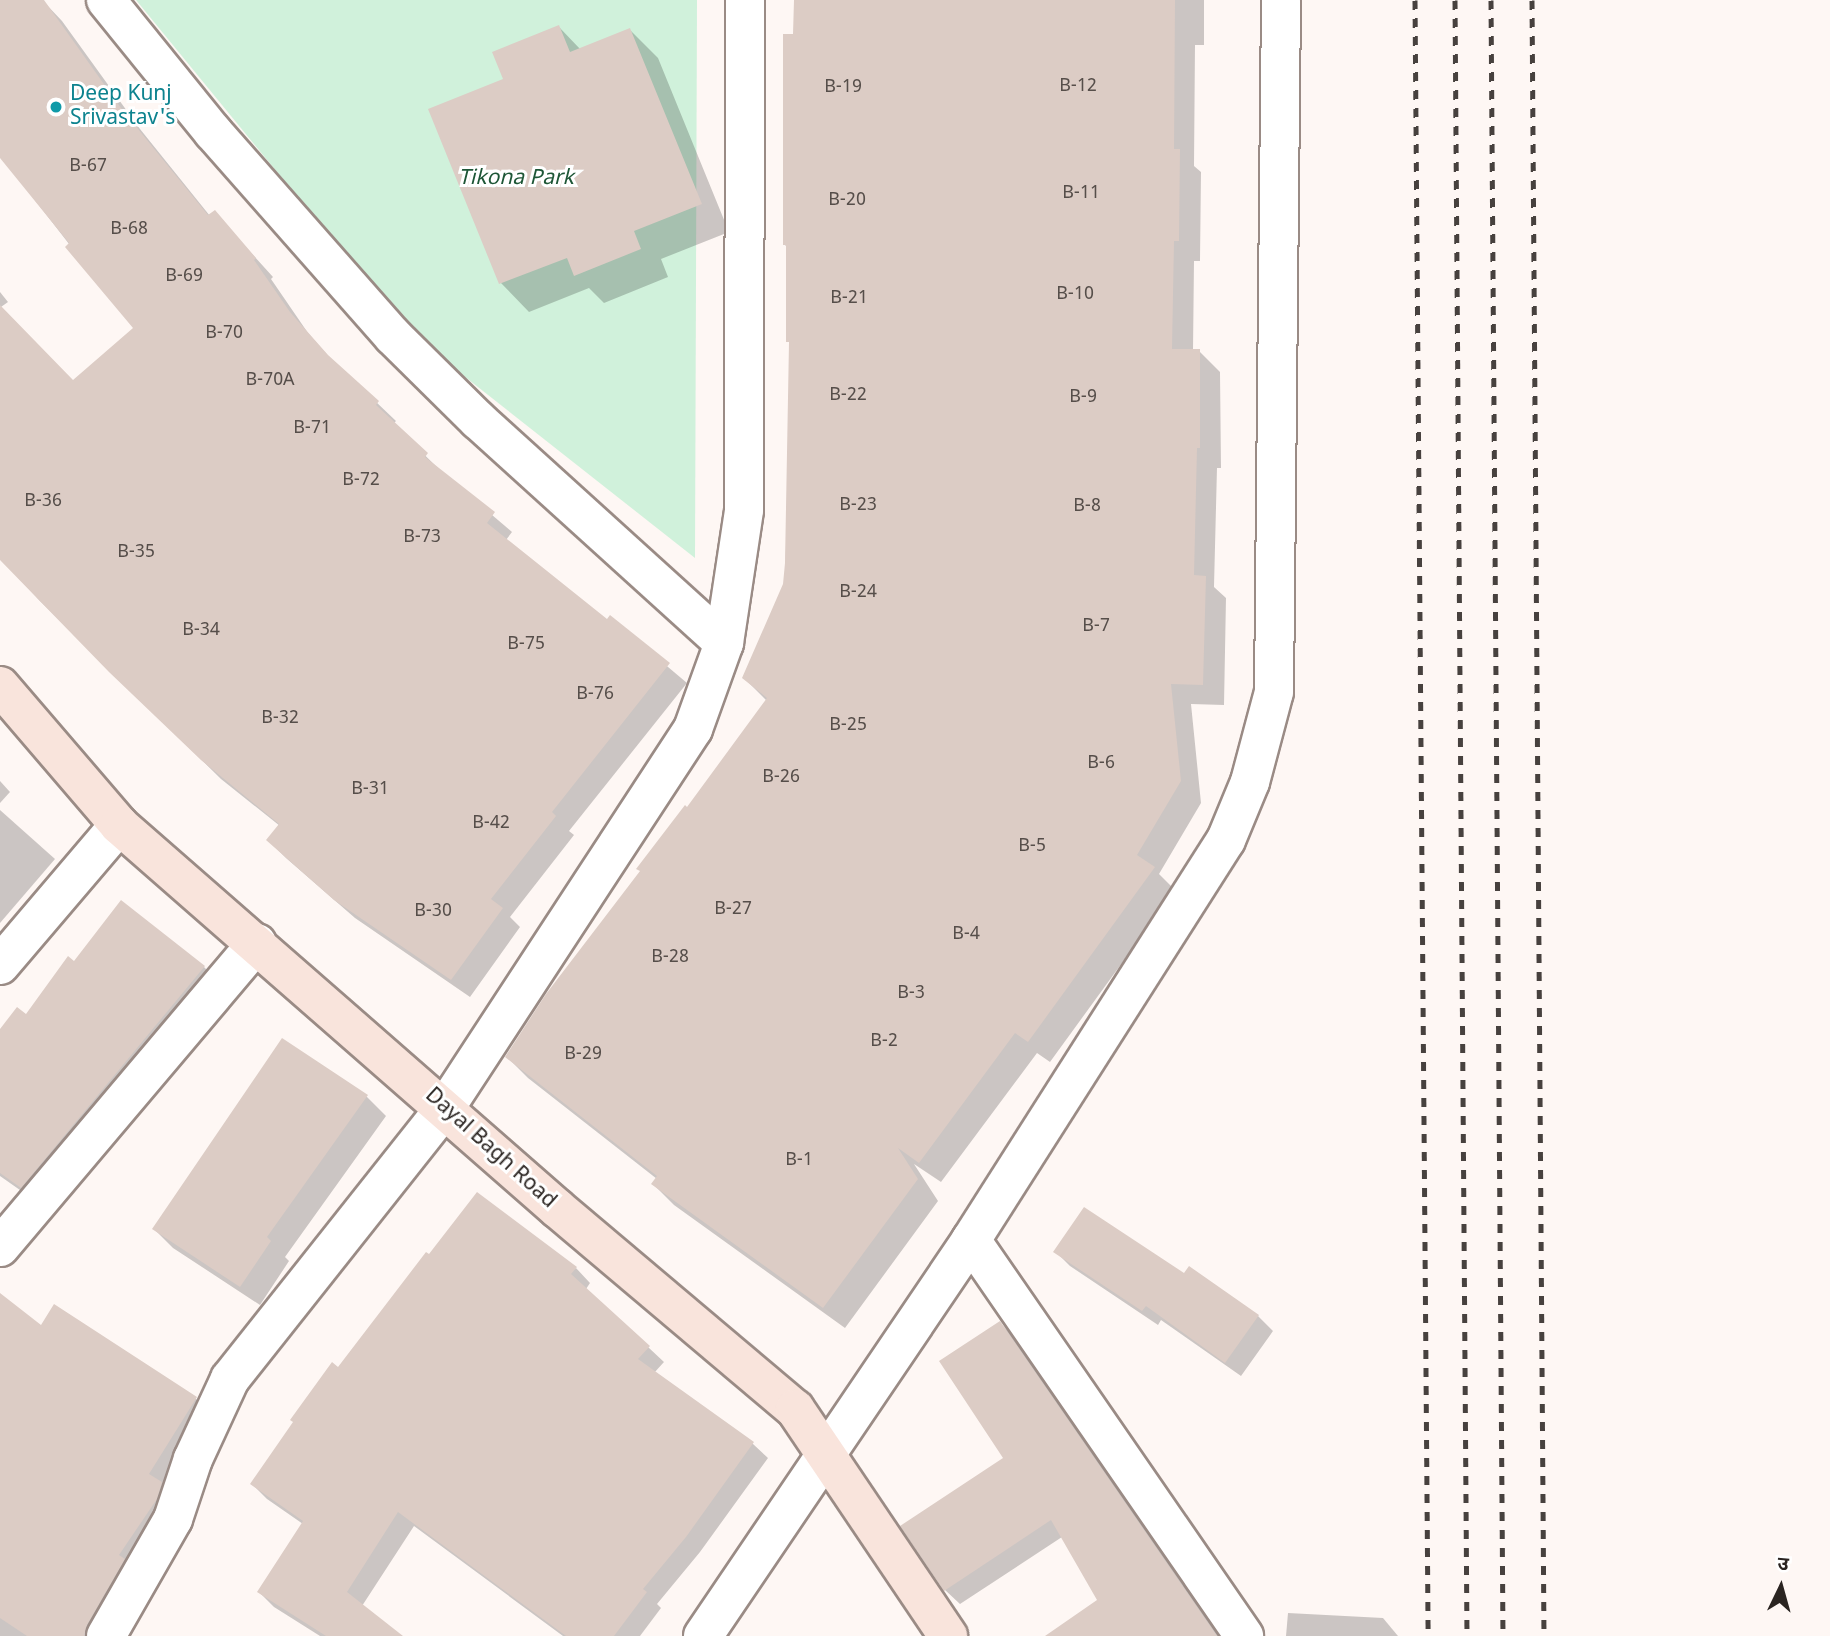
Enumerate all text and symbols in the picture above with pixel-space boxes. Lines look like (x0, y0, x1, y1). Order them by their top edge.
house number: B-12 (1059, 76, 1097, 98)
house number: B-19 (824, 77, 862, 99)
place label: Deep Kunj Srivastav's (70, 82, 175, 132)
marker: Deep Kunj Srivastav's (48, 99, 64, 115)
house number: B-67 (69, 156, 107, 178)
park label: Tikona Park (458, 166, 574, 192)
house number: B-11 (1062, 183, 1100, 205)
house number: B-20 (828, 190, 866, 212)
house number: B-68 (110, 219, 148, 241)
house number: B-69 (165, 266, 203, 288)
house number: B-10 (1056, 284, 1094, 306)
house number: B-21 (830, 288, 868, 310)
house number: B-70 (205, 323, 243, 345)
house number: B-70A (245, 370, 295, 392)
house number: B-22 (829, 385, 867, 407)
house number: B-9 (1069, 387, 1097, 409)
house number: B-71 (293, 418, 331, 440)
house number: B-72 (342, 470, 380, 492)
house number: B-36 (24, 491, 62, 513)
house number: B-23 (839, 495, 877, 517)
house number: B-8 (1073, 496, 1101, 518)
house number: B-73 (403, 527, 441, 549)
house number: B-35 (117, 542, 155, 564)
house number: B-24 (839, 582, 877, 604)
house number: B-7 (1082, 616, 1110, 638)
house number: B-34 (182, 620, 220, 642)
house number: B-75 (507, 634, 545, 656)
house number: B-76 (576, 684, 614, 706)
house number: B-32 (261, 708, 299, 730)
house number: B-25 (829, 715, 867, 737)
house number: B-6 (1087, 753, 1115, 775)
house number: B-26 (762, 767, 800, 789)
house number: B-31 (351, 779, 389, 801)
house number: B-42 (472, 813, 510, 835)
house number: B-5 (1018, 836, 1046, 858)
house number: B-27 (714, 899, 752, 921)
house number: B-30 (414, 901, 452, 923)
house number: B-4 (952, 924, 980, 946)
house number: B-28 (651, 947, 689, 969)
house number: B-3 (897, 983, 925, 1005)
house number: B-2 (870, 1031, 898, 1053)
house number: B-29 (564, 1044, 602, 1066)
street label: Dayal Bagh Road (419, 1084, 561, 1214)
house number: B-1 (785, 1150, 813, 1172)
north arrow (1746, 1552, 1816, 1622)
text: उ (1776, 1553, 1790, 1579)

